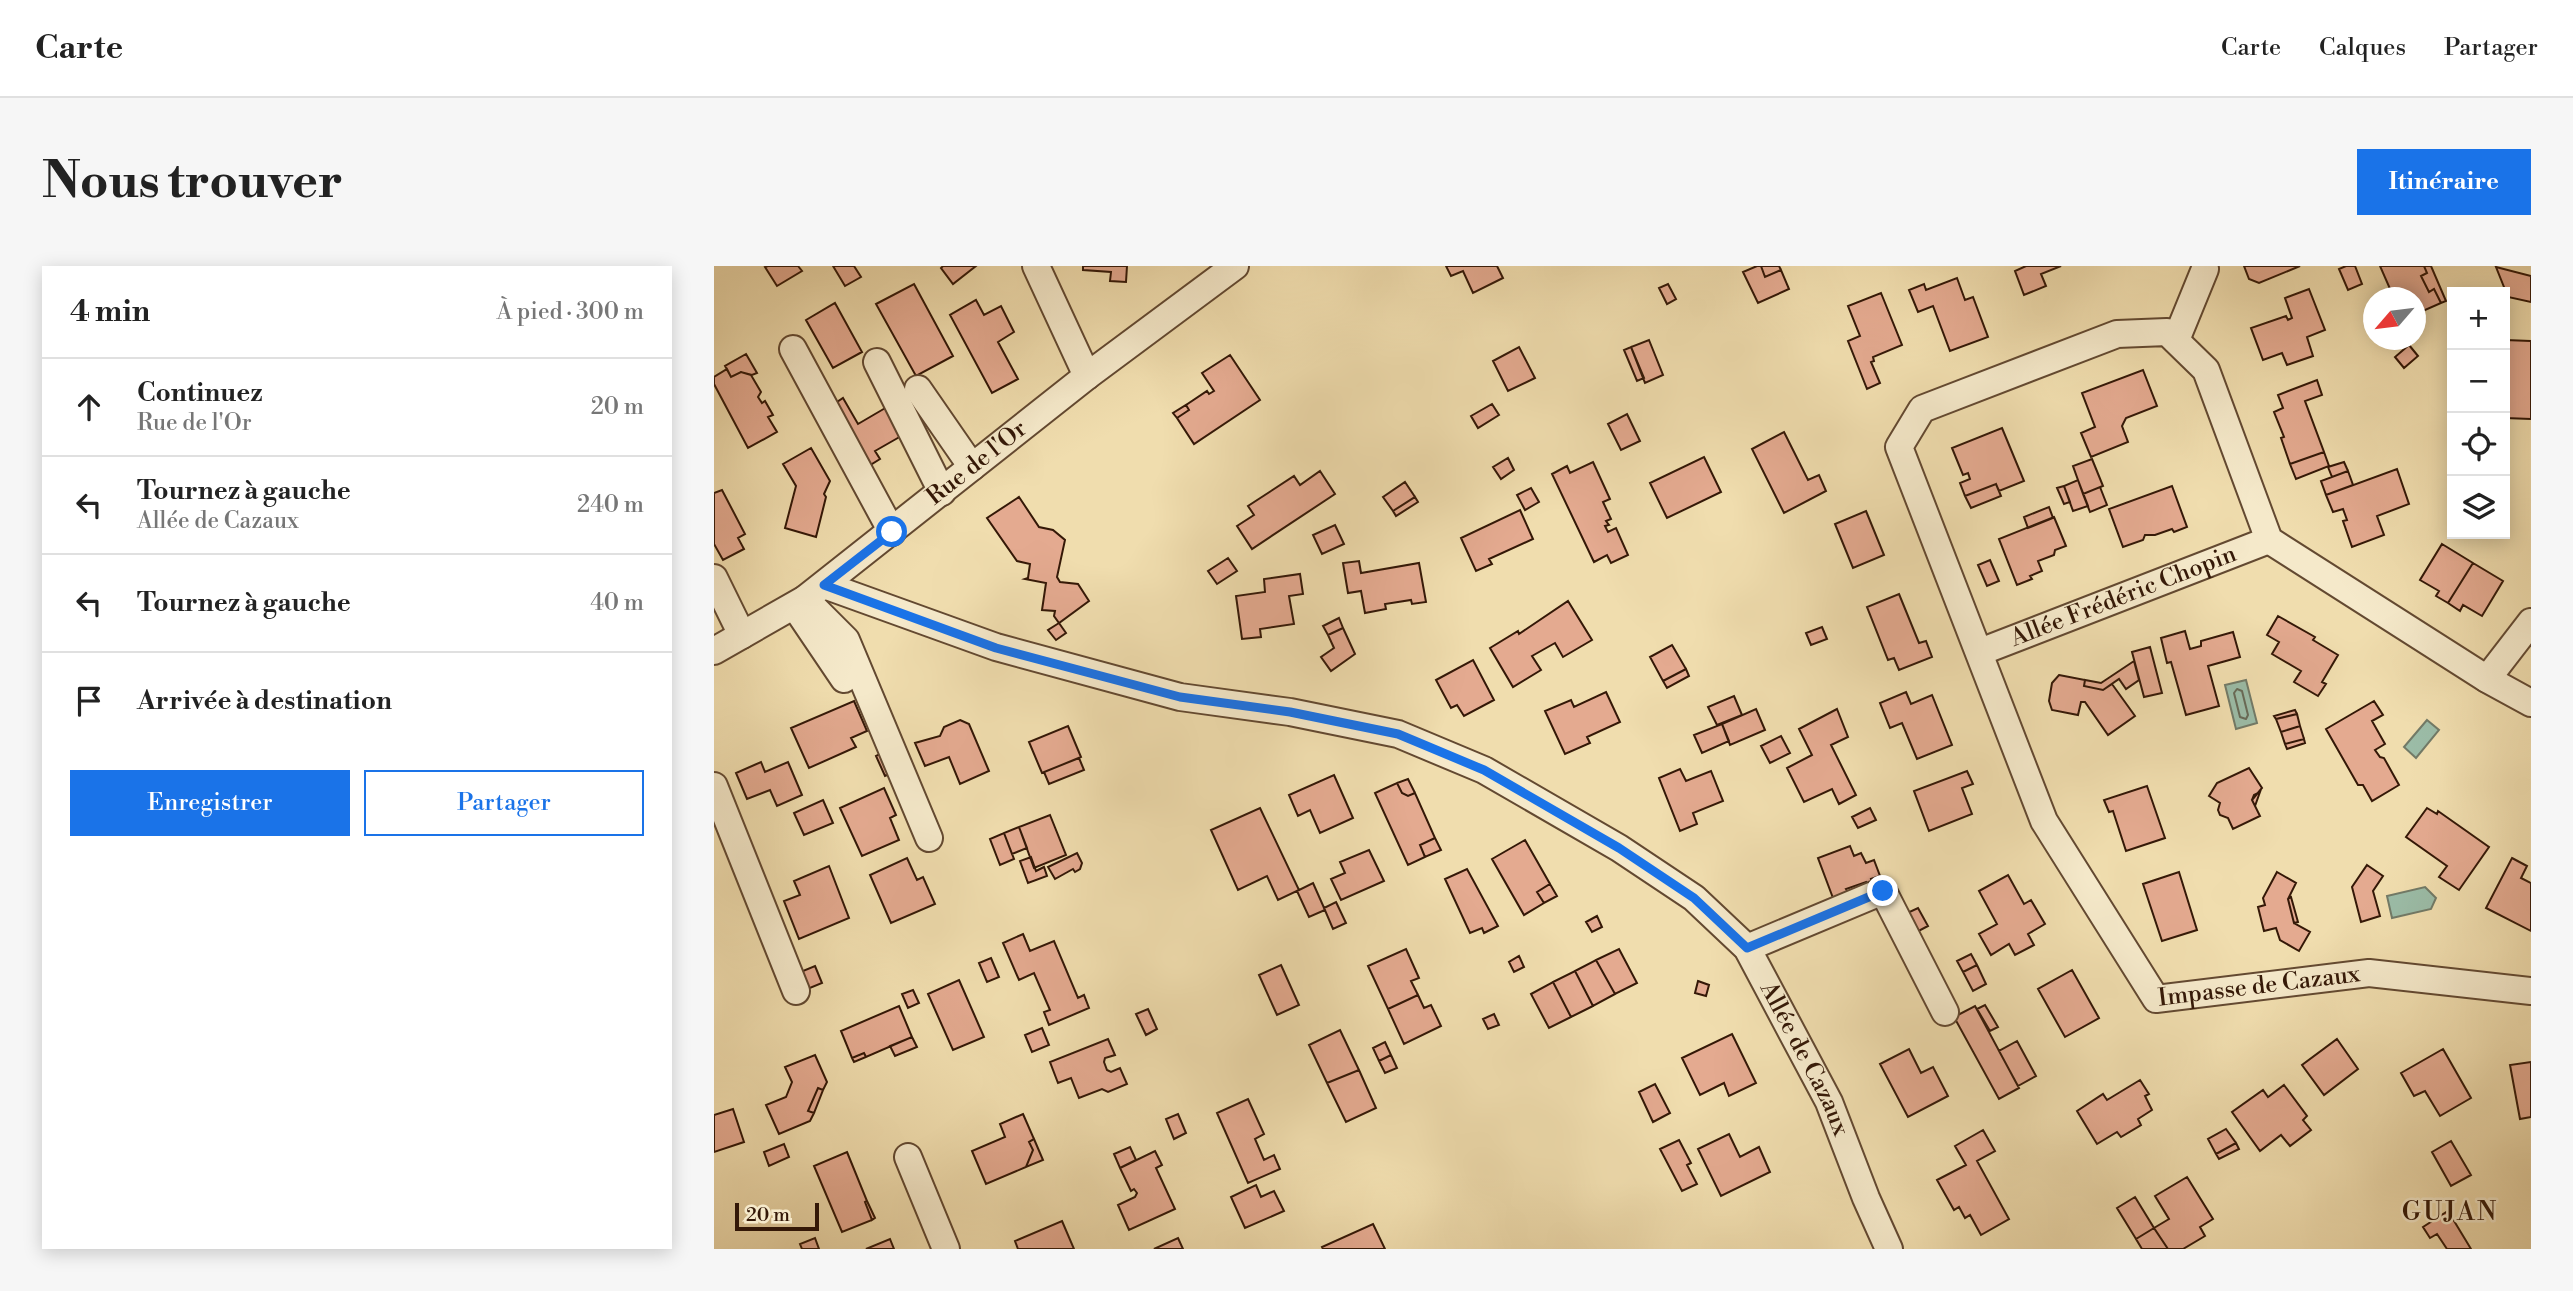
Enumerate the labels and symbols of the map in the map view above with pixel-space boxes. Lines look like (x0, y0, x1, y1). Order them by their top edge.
north arrow (2363, 287, 2426, 350)
street label: Rue de l'Or (921, 414, 1033, 512)
route start (876, 516, 907, 547)
street label: Allée Frédéric Chopin (2005, 539, 2241, 654)
route end (1867, 875, 1898, 906)
street label: Impasse de Cazaux (2156, 959, 2362, 1014)
street label: Allée de Cazaux (1752, 976, 1856, 1141)
district label: GUJAN (2402, 1196, 2498, 1228)
scale bar (735, 1200, 819, 1232)

